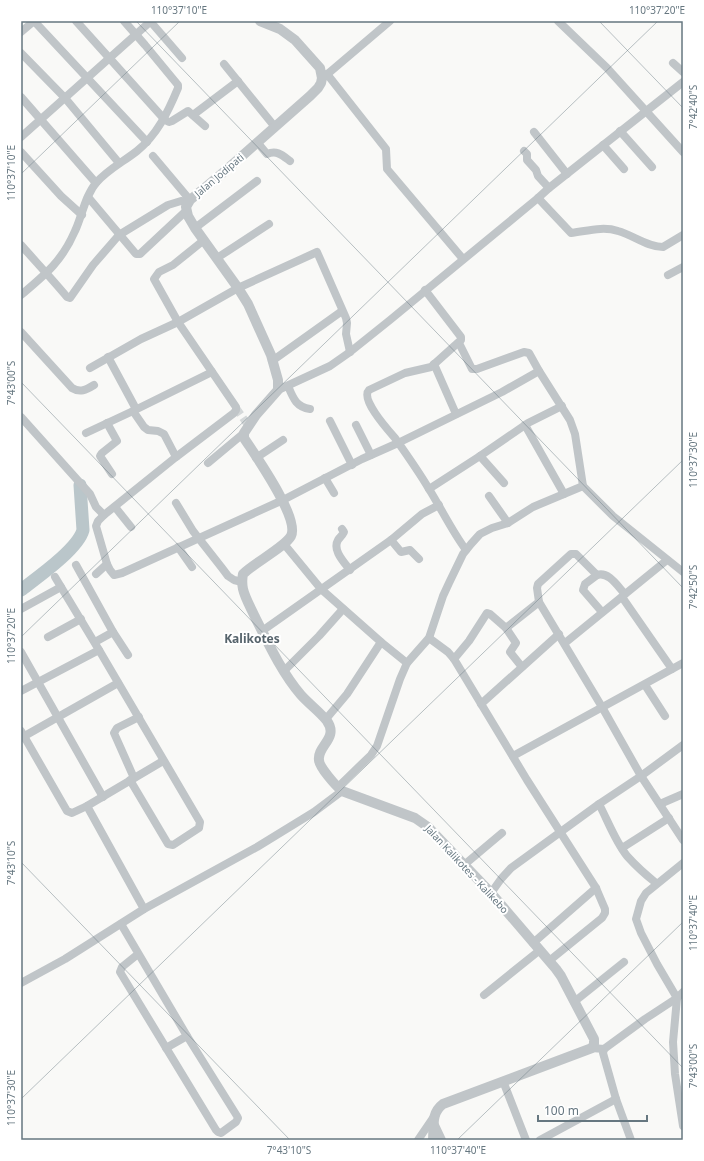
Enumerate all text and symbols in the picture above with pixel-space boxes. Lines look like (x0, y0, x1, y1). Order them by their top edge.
text: 110°37'10"E (151, 3, 207, 17)
text: 110°37'20"E (629, 3, 685, 17)
text: 7°42'40"S (686, 84, 700, 129)
text: 110°37'10"E (4, 145, 18, 201)
street label: Jalan Jodipati (190, 150, 247, 201)
text: 7°43'00"S (4, 360, 18, 405)
text: 110°37'30"E (686, 432, 700, 488)
text: 7°42'50"S (686, 564, 700, 609)
text: 110°37'20"E (4, 608, 18, 664)
district label: Kalikotes (224, 630, 280, 647)
street label: Jalan Kalikotes - Kalikebo (422, 821, 512, 916)
text: 7°43'10"S (4, 840, 18, 885)
text: 110°37'40"E (686, 895, 700, 951)
text: 7°43'00"S (686, 1043, 700, 1088)
text: 110°37'30"E (4, 1070, 18, 1126)
scale bar (538, 1097, 647, 1123)
text: 100 m (544, 1102, 579, 1119)
text: 7°43'10"S (267, 1143, 312, 1157)
text: 110°37'40"E (430, 1143, 486, 1157)

